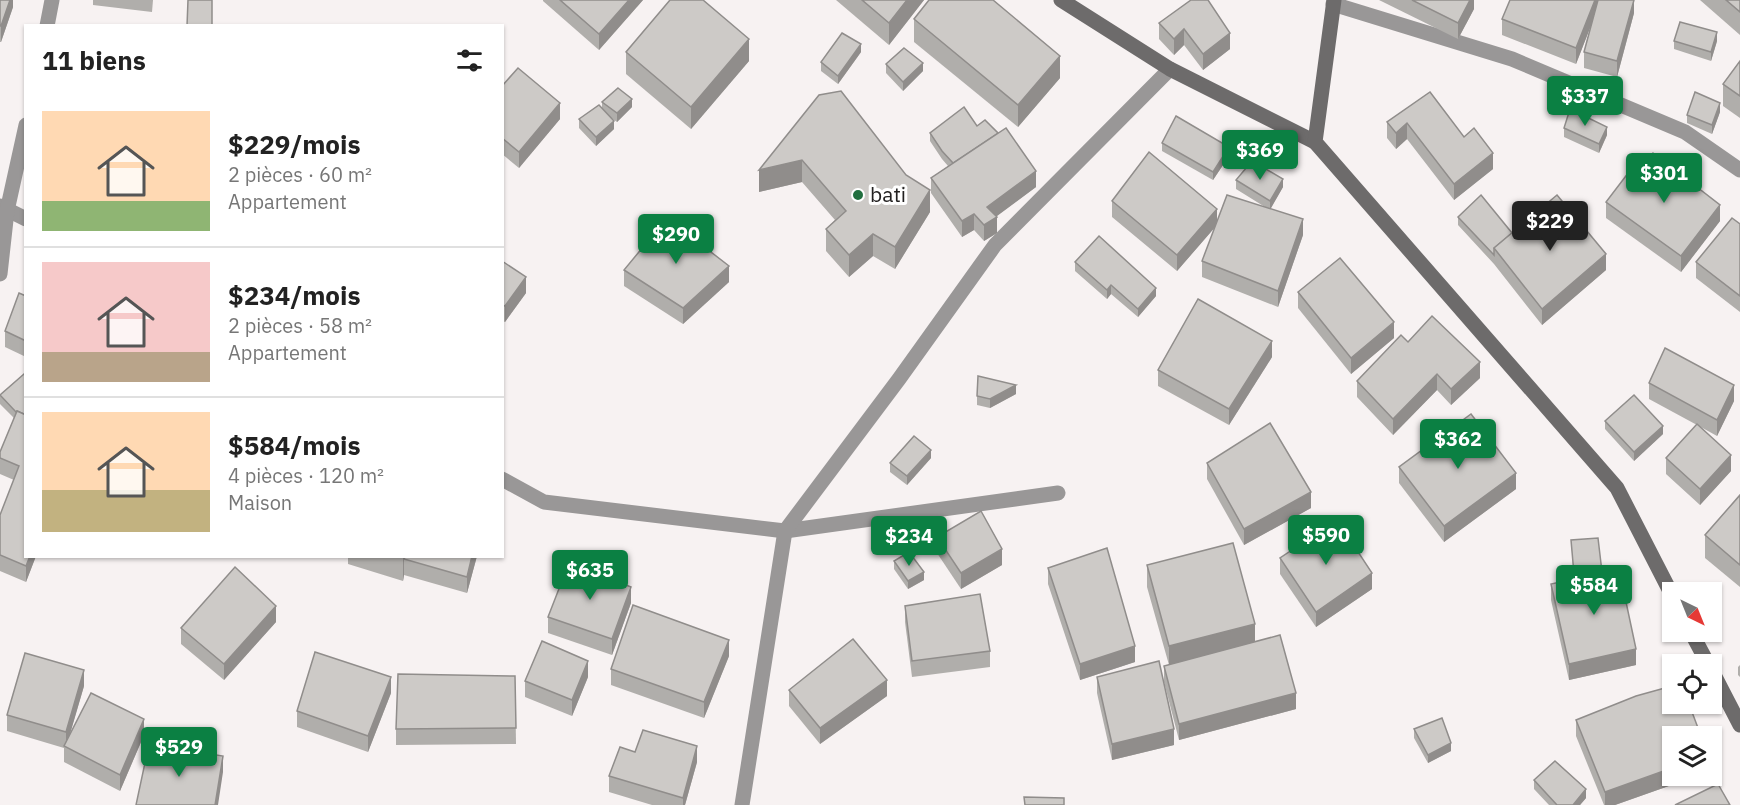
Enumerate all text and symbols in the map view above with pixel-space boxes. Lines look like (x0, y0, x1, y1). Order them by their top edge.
text: 11 biens (42, 43, 146, 77)
icon: filters (453, 44, 486, 77)
pin: $337 (1549, 76, 1621, 127)
text: $337 (1561, 82, 1609, 109)
text: $229/mois (228, 127, 361, 161)
pin: $369 (1224, 130, 1296, 181)
icon: home (90, 135, 162, 207)
text: $369 (1236, 136, 1284, 163)
pin: $301 (1628, 153, 1700, 204)
text: $301 (1640, 159, 1688, 186)
text: 2 pièces · 60 m² (228, 161, 372, 188)
place label: bati (870, 180, 906, 208)
text: Appartement (228, 188, 347, 215)
marker: bati (851, 188, 865, 202)
pin: $229 (1514, 201, 1586, 252)
text: $229 (1526, 207, 1574, 234)
pin: $290 (640, 214, 712, 265)
text: $290 (652, 220, 700, 247)
text: $234/mois (228, 278, 361, 312)
icon: home (90, 286, 162, 358)
text: 2 pièces · 58 m² (228, 312, 372, 339)
text: Appartement (228, 339, 347, 366)
pin: $362 (1422, 419, 1494, 470)
text: $362 (1434, 425, 1482, 452)
text: $584/mois (228, 428, 361, 462)
icon: home (90, 436, 162, 508)
text: 4 pièces · 120 m² (228, 462, 384, 489)
text: Maison (228, 489, 292, 516)
pin: $590 (1290, 515, 1362, 566)
pin: $234 (873, 516, 945, 567)
text: $590 (1302, 521, 1350, 548)
text: $234 (885, 522, 933, 549)
pin: $635 (554, 550, 626, 601)
text: $635 (566, 556, 614, 583)
pin: $584 (1558, 565, 1630, 616)
text: $584 (1570, 571, 1618, 598)
north arrow (1662, 582, 1722, 642)
map controls (1662, 582, 1722, 786)
button: locate (1662, 654, 1722, 714)
button: layers (1662, 726, 1722, 786)
pin: $529 (143, 727, 215, 778)
text: $529 (155, 733, 203, 760)

